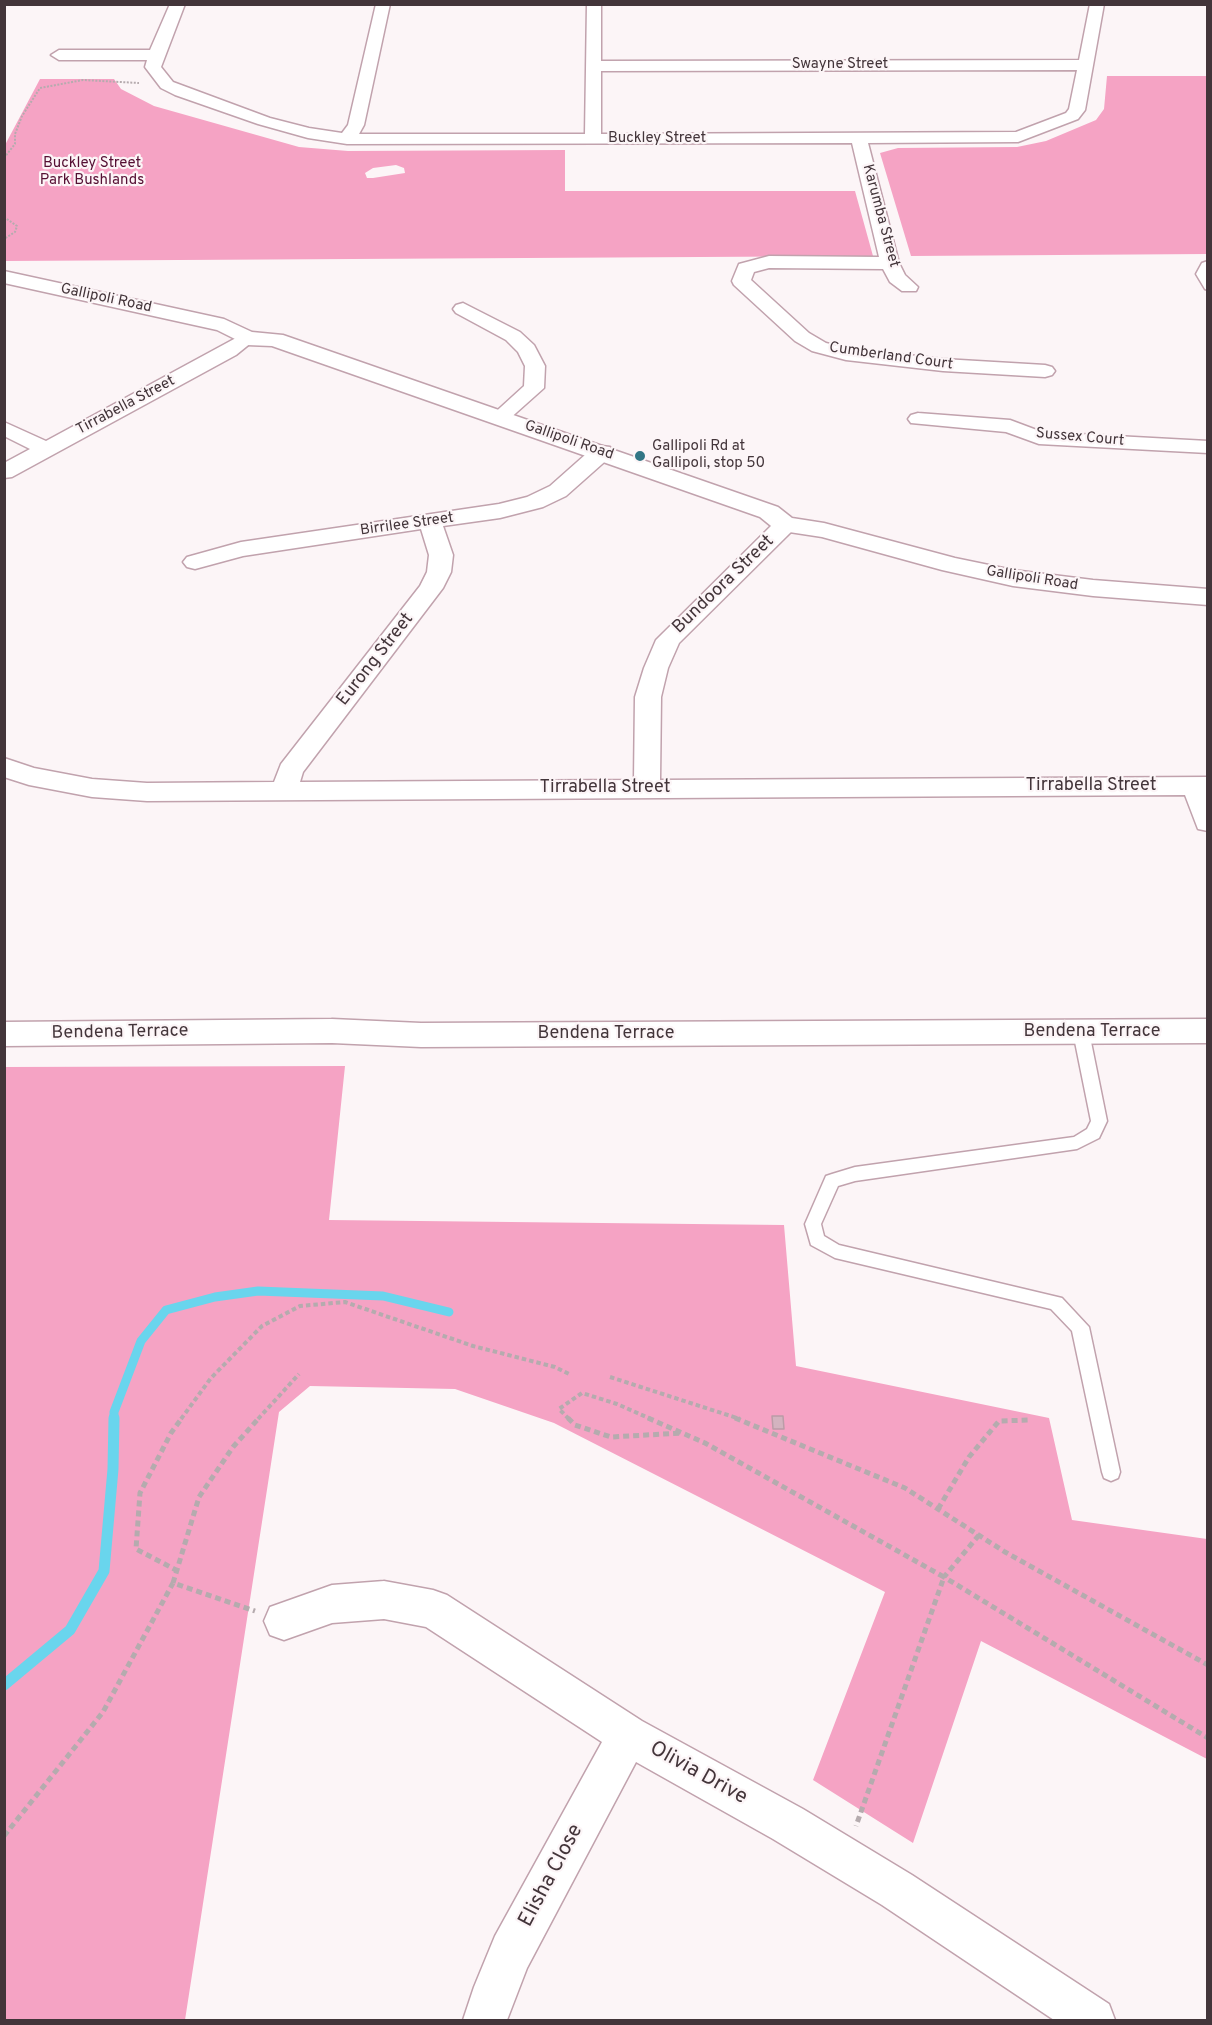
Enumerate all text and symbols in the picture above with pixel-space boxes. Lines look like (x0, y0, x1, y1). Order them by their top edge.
street label: Swayne Street (792, 56, 888, 74)
street label: Buckley Street (608, 130, 706, 148)
park label: Buckley Street Park Bushlands (40, 155, 144, 190)
street label: Karumba Street (858, 162, 902, 270)
street label: Gallipoli Road (59, 281, 153, 317)
street label: Cumberland Court (828, 339, 954, 375)
street label: Tirrabella Street (74, 372, 178, 440)
street label: Gallipoli Road (522, 417, 616, 465)
street label: Sussex Court (1035, 425, 1125, 451)
place label: Gallipoli Rd at Gallipoli, stop 50 (652, 438, 765, 473)
marker: Gallipoli Rd at Gallipoli, stop 50 (633, 449, 647, 463)
street label: Birrilee Street (359, 510, 455, 540)
street label: Bundoora Street (669, 531, 779, 639)
street label: Gallipoli Road (985, 563, 1079, 595)
street label: Eurong Street (333, 609, 419, 711)
street label: Tirrabella Street (1026, 775, 1156, 797)
street label: Tirrabella Street (540, 777, 670, 799)
street label: Bendena Terrace (51, 1021, 189, 1045)
street label: Bendena Terrace (1024, 1021, 1160, 1043)
street label: Bendena Terrace (538, 1023, 674, 1045)
street label: Olivia Drive (645, 1737, 751, 1811)
street label: Elisha Close (514, 1820, 590, 1932)

